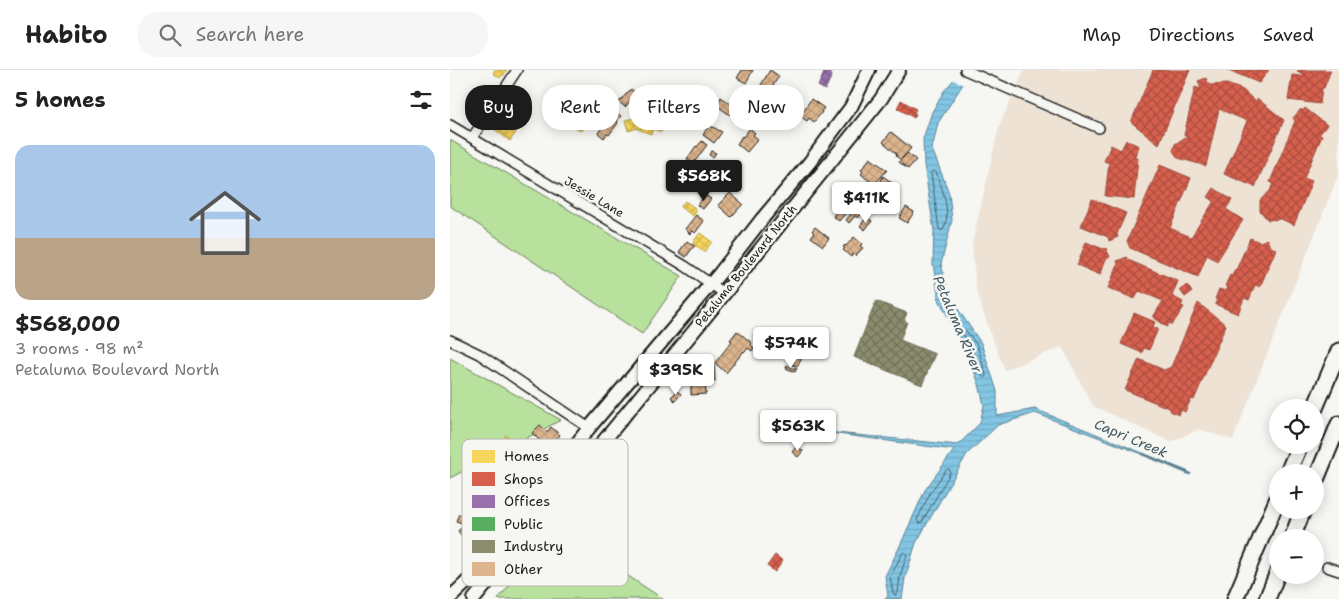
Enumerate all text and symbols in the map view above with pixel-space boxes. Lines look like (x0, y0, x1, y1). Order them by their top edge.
search box (138, 12, 488, 57)
text: Habito (25, 19, 108, 51)
icon: search (156, 21, 184, 49)
text: Search here (196, 22, 304, 47)
text: Map (1083, 23, 1121, 47)
text: Directions (1149, 23, 1235, 47)
text: Saved (1263, 23, 1314, 47)
chip: Buy (465, 85, 532, 130)
chip: Rent (542, 85, 619, 130)
chip: Filters (629, 85, 719, 130)
chip: New (729, 85, 804, 130)
text: 5 homes (15, 86, 106, 114)
icon: filters (407, 86, 435, 114)
pin: $568K (669, 160, 739, 202)
text: $568K (677, 165, 731, 186)
street label: Jessie Lane (561, 173, 627, 221)
icon: home (180, 178, 270, 268)
pin: $411K (831, 182, 901, 224)
text: $411K (843, 187, 889, 208)
street label: Petaluma Boulevard North (692, 201, 800, 331)
water label: Petaluma River (929, 273, 987, 376)
text: $568,000 (15, 310, 120, 338)
pin: $574K (756, 326, 826, 369)
text: $574K (764, 332, 818, 353)
text: 3 rooms · 98 m² (15, 338, 144, 359)
pin: $395K (641, 354, 711, 396)
text: Petaluma Boulevard North (15, 359, 219, 380)
text: $395K (649, 359, 703, 380)
map controls (1269, 399, 1324, 584)
button: locate (1269, 399, 1324, 454)
pin: $563K (763, 410, 833, 452)
text: $563K (771, 415, 825, 436)
water label: Capri Creek (1092, 415, 1170, 461)
legend (462, 439, 628, 586)
text: Homes (504, 447, 549, 465)
button: + (1269, 464, 1324, 519)
text: Shops (504, 470, 543, 488)
text: Offices (504, 492, 550, 510)
text: Public (504, 515, 543, 533)
button: − (1269, 529, 1324, 584)
text: Industry (504, 537, 563, 555)
text: Other (504, 560, 543, 578)

